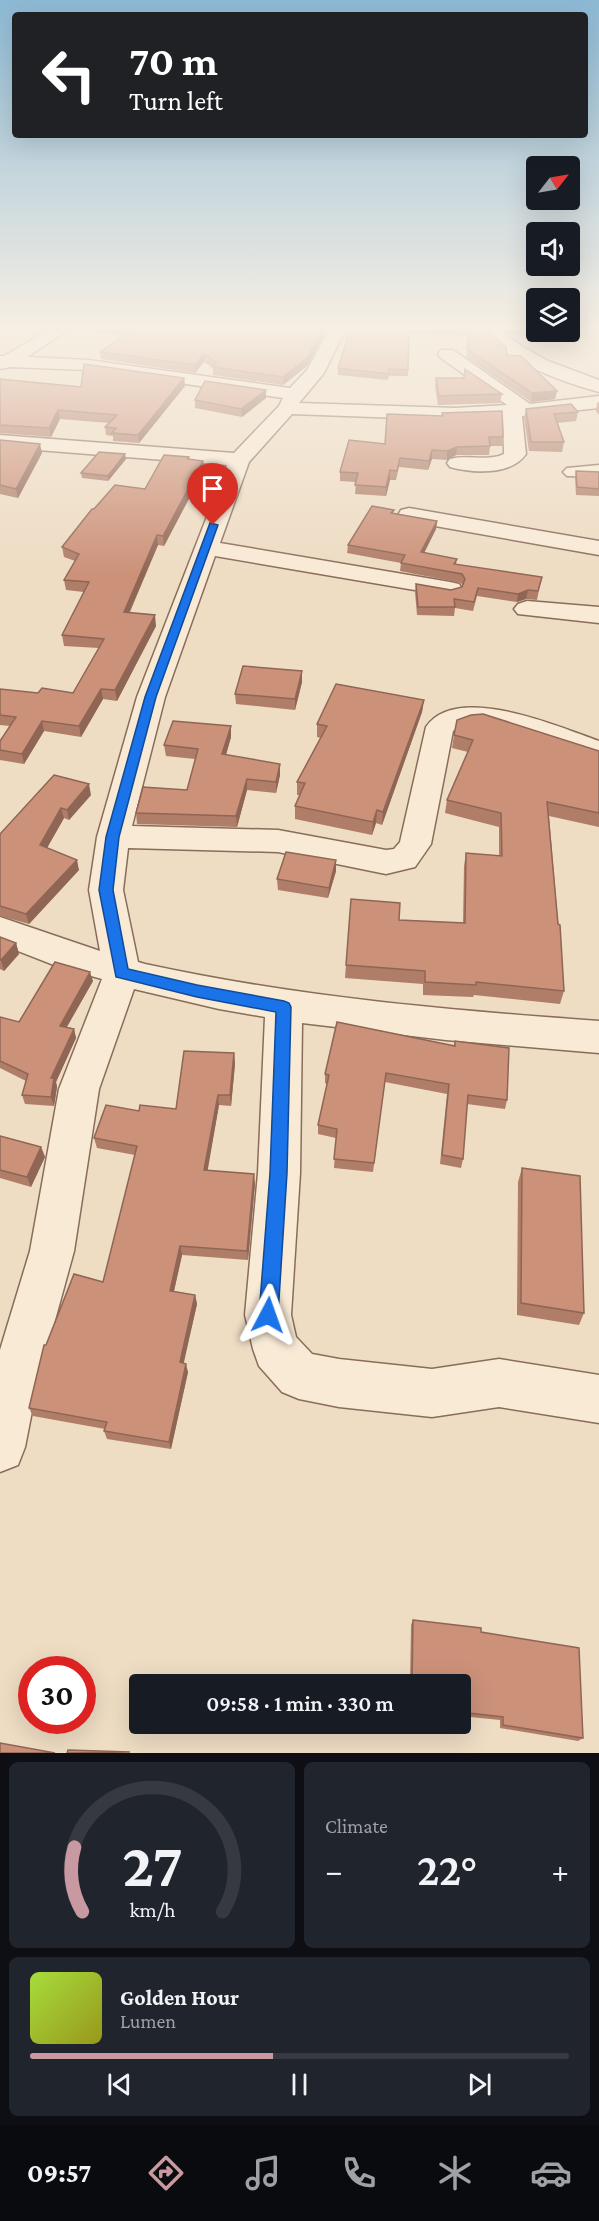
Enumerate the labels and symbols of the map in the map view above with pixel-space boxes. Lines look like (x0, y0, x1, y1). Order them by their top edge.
north arrow (526, 156, 580, 210)
pin (187, 463, 238, 525)
position arrow (236, 1283, 300, 1347)
speed limit sign: 30 (18, 1656, 96, 1734)

